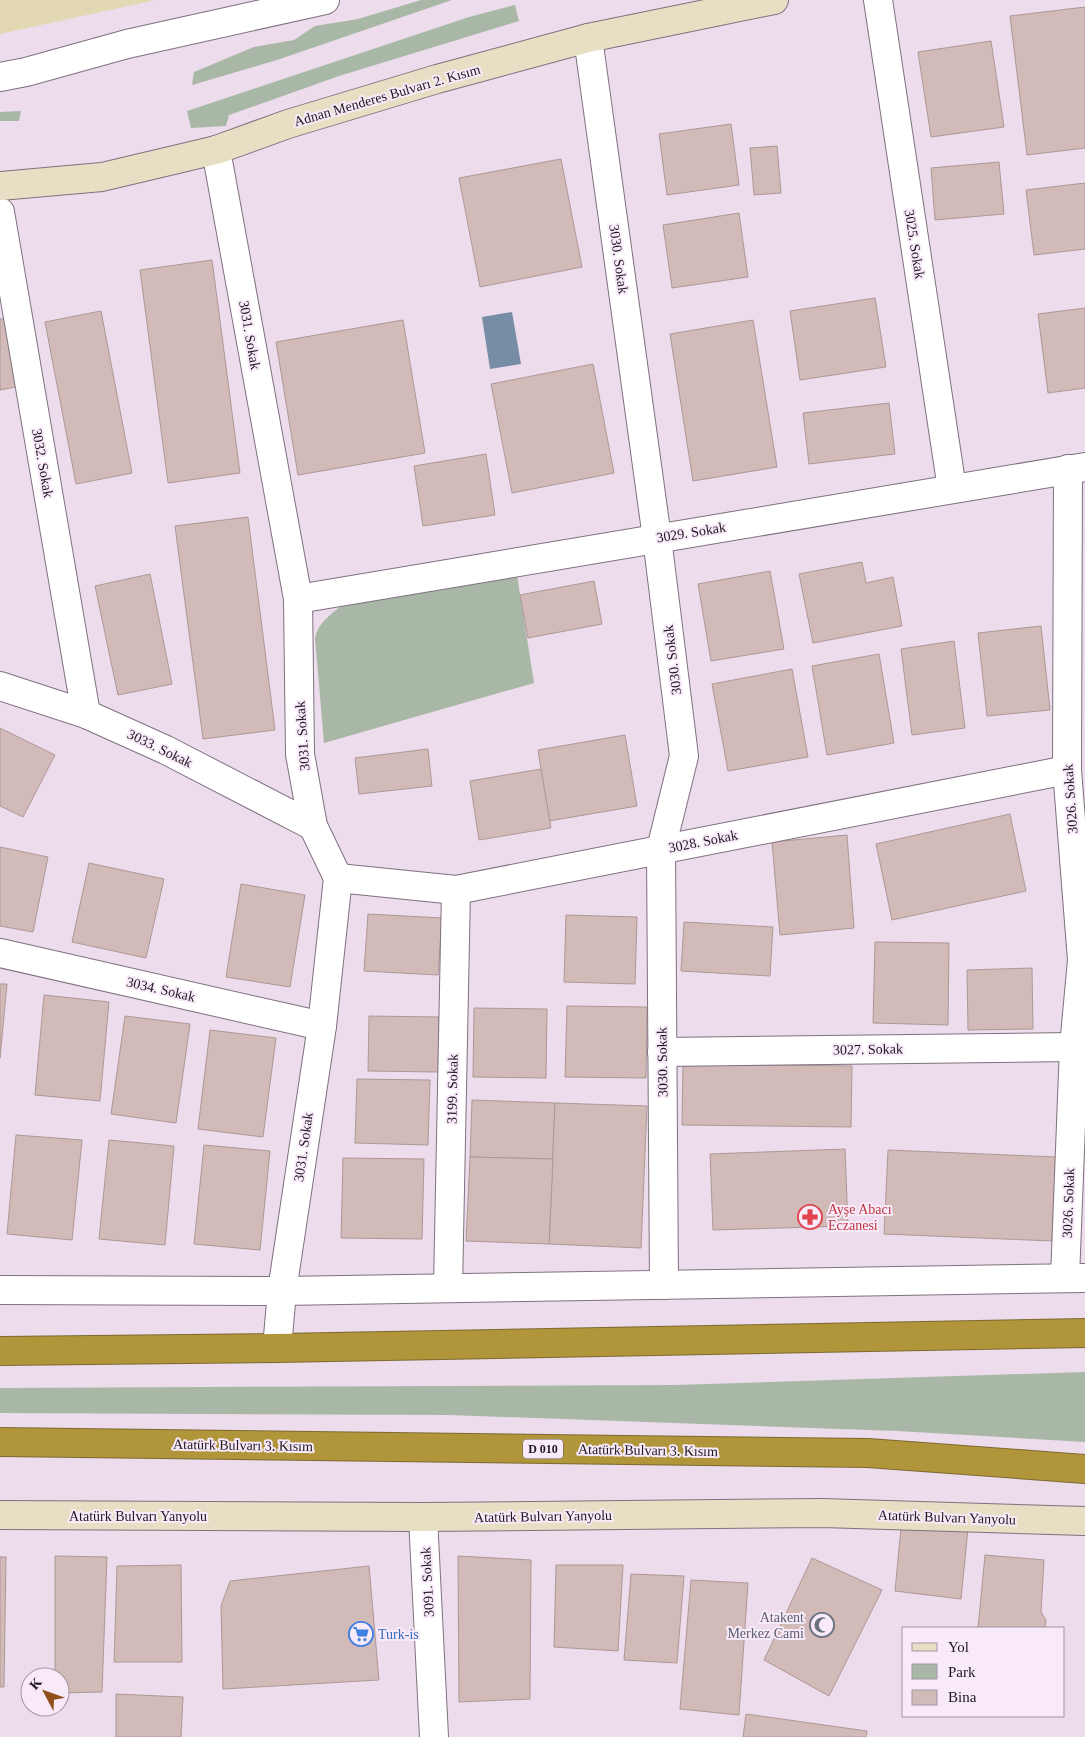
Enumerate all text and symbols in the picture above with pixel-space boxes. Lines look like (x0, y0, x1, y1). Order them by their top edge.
street label: Adnan Menderes Bulvarı 2. Kısım (292, 62, 482, 129)
street label: 3025. Sokak (902, 208, 927, 280)
street label: 3030. Sokak (606, 223, 631, 295)
street label: 3031. Sokak (236, 299, 263, 371)
street label: 3032. Sokak (29, 427, 56, 499)
street label: 3029. Sokak (655, 520, 727, 545)
street label: 3030. Sokak (661, 624, 684, 696)
street label: 3031. Sokak (293, 701, 312, 771)
street label: 3033. Sokak (125, 726, 195, 771)
street label: 3026. Sokak (1061, 764, 1080, 834)
street label: 3028. Sokak (667, 827, 739, 856)
street label: 3034. Sokak (125, 974, 197, 1005)
street label: 3030. Sokak (654, 1027, 671, 1097)
street label: 3027. Sokak (833, 1041, 903, 1058)
street label: 3199. Sokak (444, 1054, 461, 1124)
street label: 3031. Sokak (291, 1111, 316, 1183)
street label: 3026. Sokak (1060, 1168, 1077, 1238)
place label: Ayşe Abacı Eczanesi (828, 1202, 892, 1233)
pharmacy icon: Ayşe Abacı Eczanesi (797, 1204, 823, 1230)
street label: Atatürk Bulvarı 3. Kısım (173, 1437, 313, 1454)
road number: D 010 (523, 1440, 563, 1458)
street label: Atatürk Bulvarı 3. Kısım (578, 1442, 718, 1459)
street label: Atatürk Bulvarı Yanyolu (474, 1508, 612, 1525)
street label: Atatürk Bulvarı Yanyolu (878, 1508, 1016, 1527)
street label: Atatürk Bulvarı Yanyolu (69, 1509, 207, 1524)
street label: 3091. Sokak (418, 1547, 437, 1617)
place label: Atakent Merkez Cami (727, 1610, 804, 1641)
mosque icon: Atakent Merkez Cami (809, 1612, 835, 1638)
supermarket icon: Turk-is (348, 1621, 374, 1647)
place label: Turk-is (378, 1627, 419, 1642)
legend (902, 1627, 1065, 1717)
text: Yol (948, 1639, 969, 1655)
text: Park (948, 1664, 976, 1680)
north arrow (20, 1667, 70, 1717)
text: K (26, 1675, 45, 1693)
text: Bina (948, 1689, 977, 1705)

